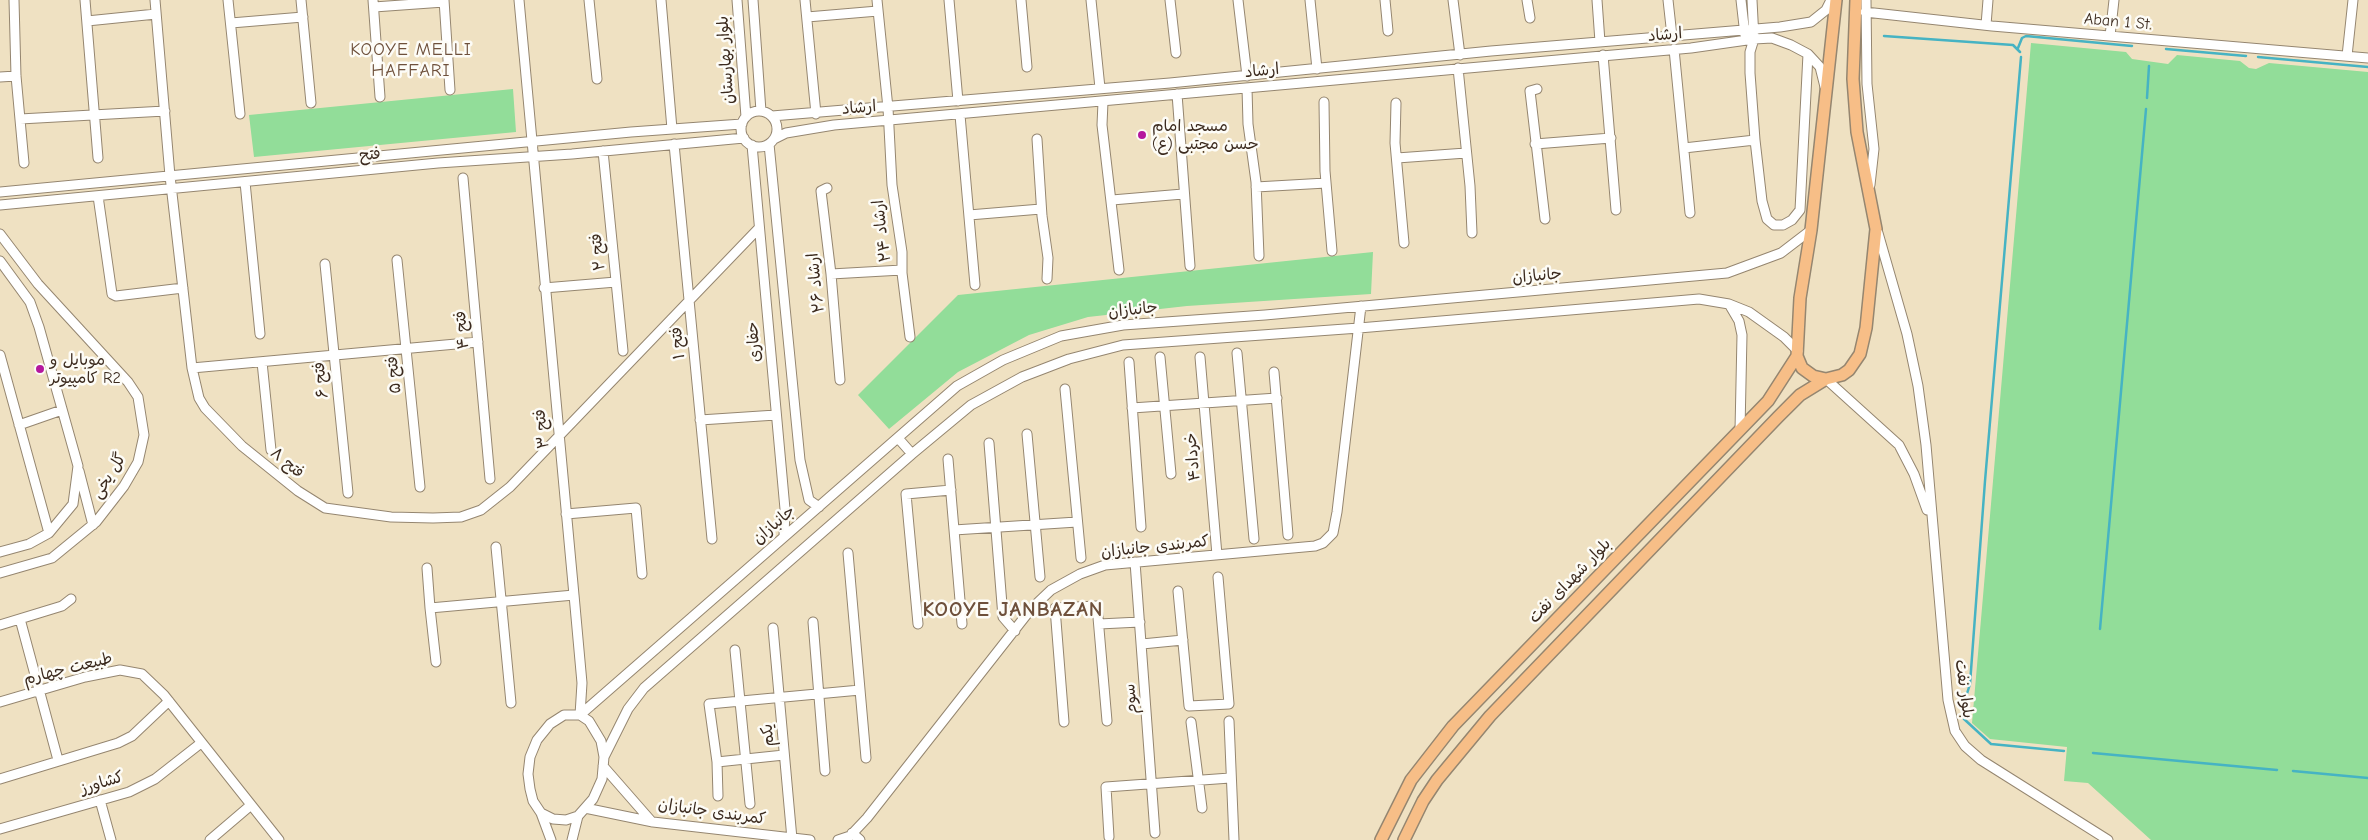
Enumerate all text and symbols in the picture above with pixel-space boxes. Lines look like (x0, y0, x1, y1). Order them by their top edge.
street label: Aban 1 St. (2083, 9, 2153, 35)
street label: بلوار بهارستان (713, 15, 739, 105)
street label: ارشاد (1647, 24, 1683, 46)
district label: KOOYE MELLI HAFFARI (349, 39, 473, 82)
street label: ارشاد (1244, 60, 1280, 82)
street label: ارشاد (841, 97, 877, 119)
place label: مسجد امام حسن مجتبی (ع) (1152, 116, 1259, 154)
marker: مسجد امام حسن مجتبی (ع) (1136, 129, 1148, 141)
street label: فتح (358, 144, 382, 166)
street label: ارشاد ۲۴ (869, 199, 895, 263)
street label: فتح ۲ (586, 232, 610, 272)
street label: ارشاد ۲۶ (803, 252, 829, 314)
street label: جانبازان (1511, 264, 1563, 288)
street label: جانبازان (1107, 298, 1159, 322)
street label: فتح ۴ (451, 310, 473, 350)
street label: حفاری (743, 321, 765, 363)
street label: فتح ۱ (667, 326, 689, 360)
place label: موبایل و کامپیوتر R2 (50, 350, 121, 388)
street label: فتح ۵ (382, 355, 406, 395)
street label: فتح ۶ (310, 361, 332, 399)
marker: موبایل و کامپیوتر R2 (34, 363, 46, 375)
street label: فتح ۳ (530, 408, 554, 450)
street label: خرداد۴ (1181, 432, 1205, 482)
street label: فتح ۸ (266, 444, 308, 482)
street label: گل یخی (88, 450, 130, 502)
street label: جانبازان (749, 501, 799, 549)
street label: کمربندی جانبازان (1100, 532, 1210, 562)
street label: بلوار شهدای نفت (1525, 535, 1615, 627)
district label: KOOYE JANBAZAN (921, 597, 1105, 623)
street label: طبیعت چهارم (22, 649, 114, 689)
street label: بلوار نفت (1950, 658, 1978, 720)
street label: سوم (1120, 683, 1142, 715)
street label: یکم (757, 723, 779, 747)
street label: کشاورز (78, 767, 126, 799)
street label: کمربندی جانبازان (657, 795, 767, 829)

